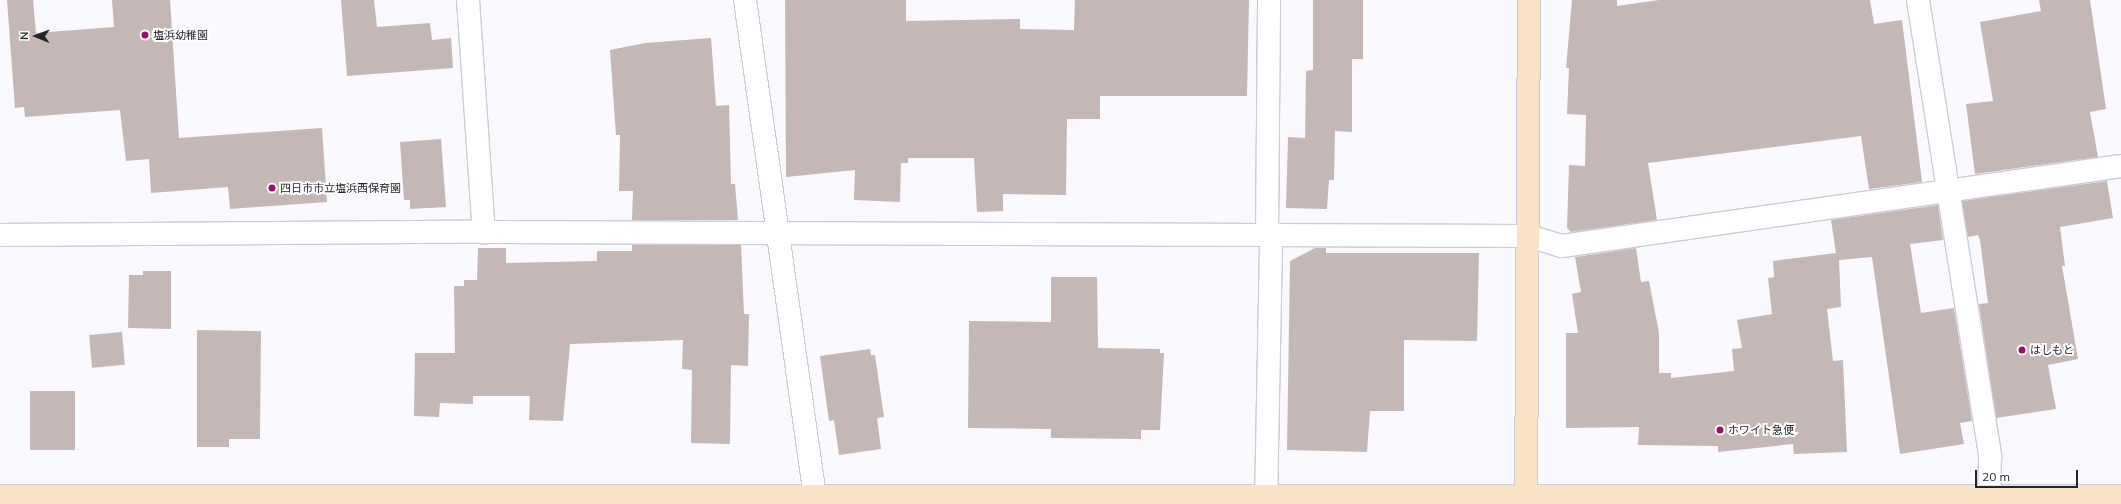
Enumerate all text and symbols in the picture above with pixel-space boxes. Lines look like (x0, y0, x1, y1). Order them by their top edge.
north arrow (16, 16, 56, 56)
place label: 塩浜幼稚園 (153, 28, 208, 42)
marker: 塩浜幼稚園 (140, 30, 150, 40)
text: N (17, 32, 31, 40)
place label: 四日市市立塩浜西保育園 (280, 181, 401, 195)
marker: 四日市市立塩浜西保育園 (267, 183, 277, 193)
place label: はしもと (2030, 343, 2074, 357)
marker: はしもと (2017, 345, 2027, 355)
place label: ホワイト急便 (1728, 423, 1794, 437)
marker: ホワイト急便 (1715, 425, 1725, 435)
scale bar (1977, 462, 2080, 488)
text: 20 m (1982, 469, 2010, 484)

